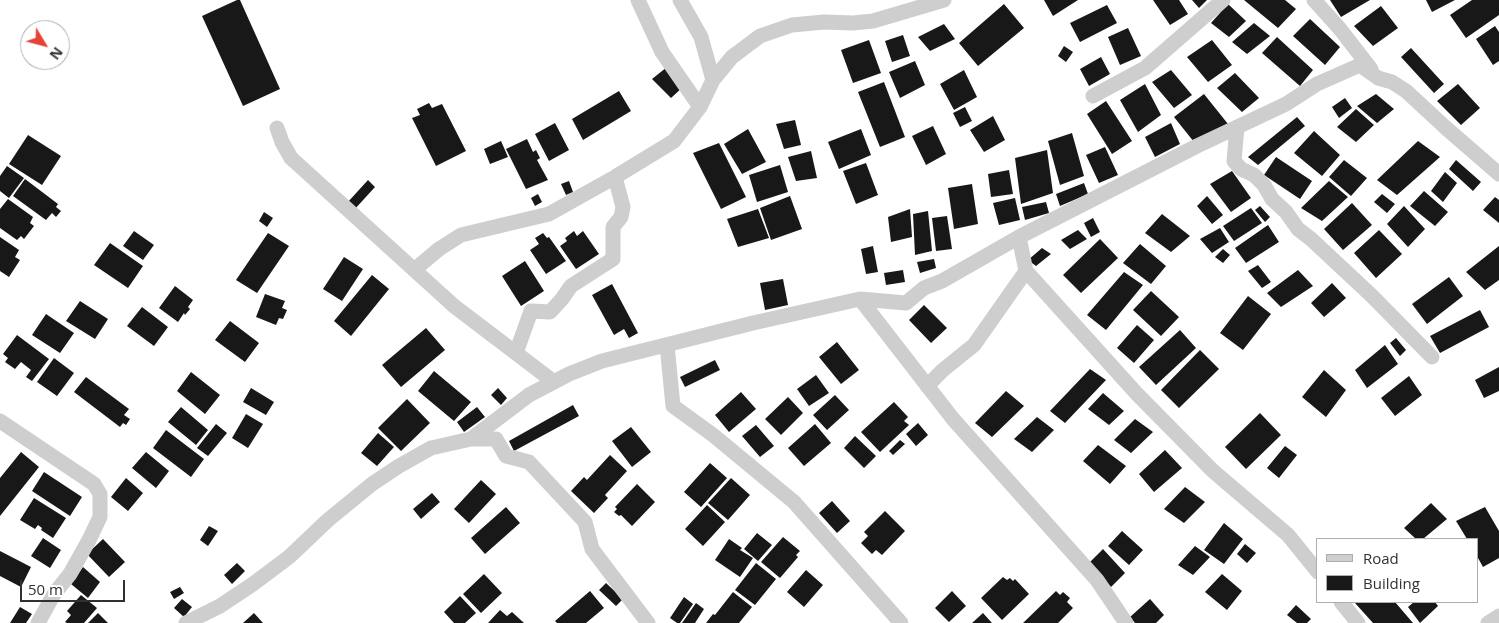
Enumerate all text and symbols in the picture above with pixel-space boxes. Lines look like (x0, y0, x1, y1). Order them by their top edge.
north arrow (20, 20, 70, 70)
text: N (46, 43, 68, 64)
legend (1316, 538, 1479, 603)
text: Road (1363, 548, 1399, 568)
scale bar (22, 570, 128, 602)
text: Building (1363, 573, 1420, 593)
text: 50 m (28, 579, 63, 599)

